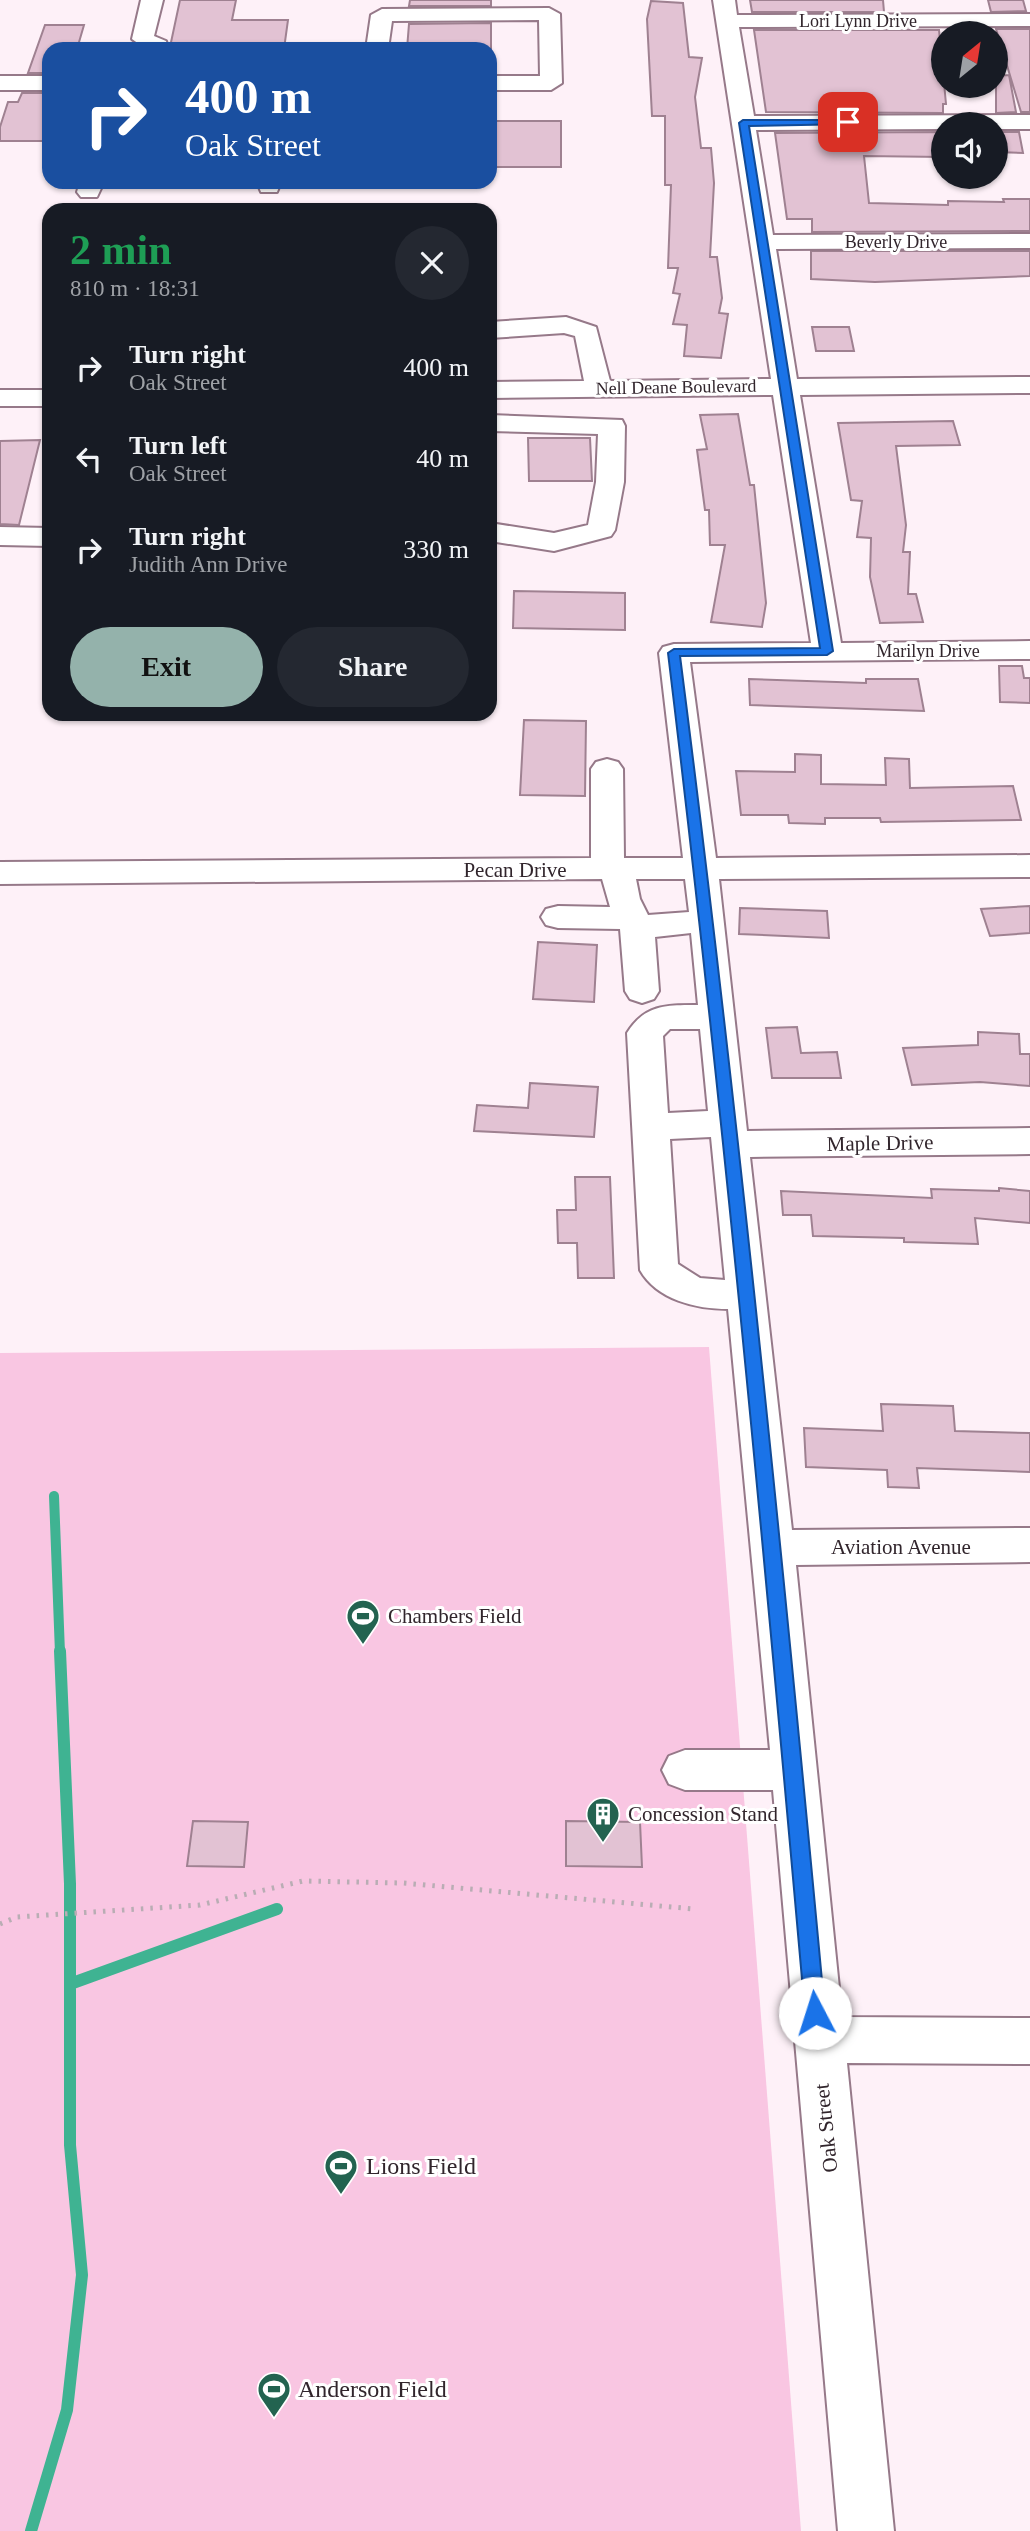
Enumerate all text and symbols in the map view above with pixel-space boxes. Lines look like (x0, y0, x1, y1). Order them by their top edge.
street label: Lori Lynn Drive (799, 11, 917, 31)
north arrow (931, 21, 1008, 98)
map controls (931, 21, 1008, 189)
text: 400 m (185, 69, 312, 124)
icon: right (70, 70, 161, 161)
pin (818, 92, 878, 152)
icon: arrive (829, 103, 867, 141)
button: sound (931, 112, 1008, 189)
text: Oak Street (185, 127, 321, 163)
button: close (395, 226, 469, 300)
text: 2 min (70, 227, 172, 273)
street label: Beverly Drive (845, 232, 947, 252)
text: 810 m · 18:31 (70, 276, 200, 301)
text: Turn right (129, 340, 246, 369)
icon: right (70, 349, 108, 387)
text: 400 m (403, 353, 469, 382)
text: Oak Street (129, 370, 227, 395)
street label: Nell Deane Boulevard (595, 376, 757, 398)
text: Turn left (129, 431, 227, 460)
icon: left (70, 440, 108, 478)
text: 40 m (416, 444, 469, 473)
text: Oak Street (129, 461, 227, 486)
text: Turn right (129, 522, 246, 551)
icon: right (70, 531, 108, 569)
text: 330 m (403, 535, 469, 564)
text: Judith Ann Drive (129, 552, 287, 577)
button: Exit (70, 627, 263, 707)
button: Share (277, 627, 469, 707)
street label: Marilyn Drive (876, 641, 980, 661)
street label: Pecan Drive (463, 858, 567, 882)
street label: Maple Drive (826, 1130, 934, 1156)
street label: Aviation Avenue (831, 1535, 971, 1559)
sports icon: Chambers Field (344, 1597, 382, 1646)
place label: Chambers Field (388, 1604, 522, 1628)
building icon: Concession Stand (584, 1795, 622, 1844)
place label: Concession Stand (628, 1802, 778, 1826)
position arrow (778, 1976, 852, 2050)
street label: Oak Street (809, 2082, 843, 2174)
sports icon: Lions Field (322, 2147, 360, 2196)
place label: Lions Field (366, 2153, 476, 2179)
sports icon: Anderson Field (255, 2370, 293, 2419)
place label: Anderson Field (298, 2376, 447, 2402)

